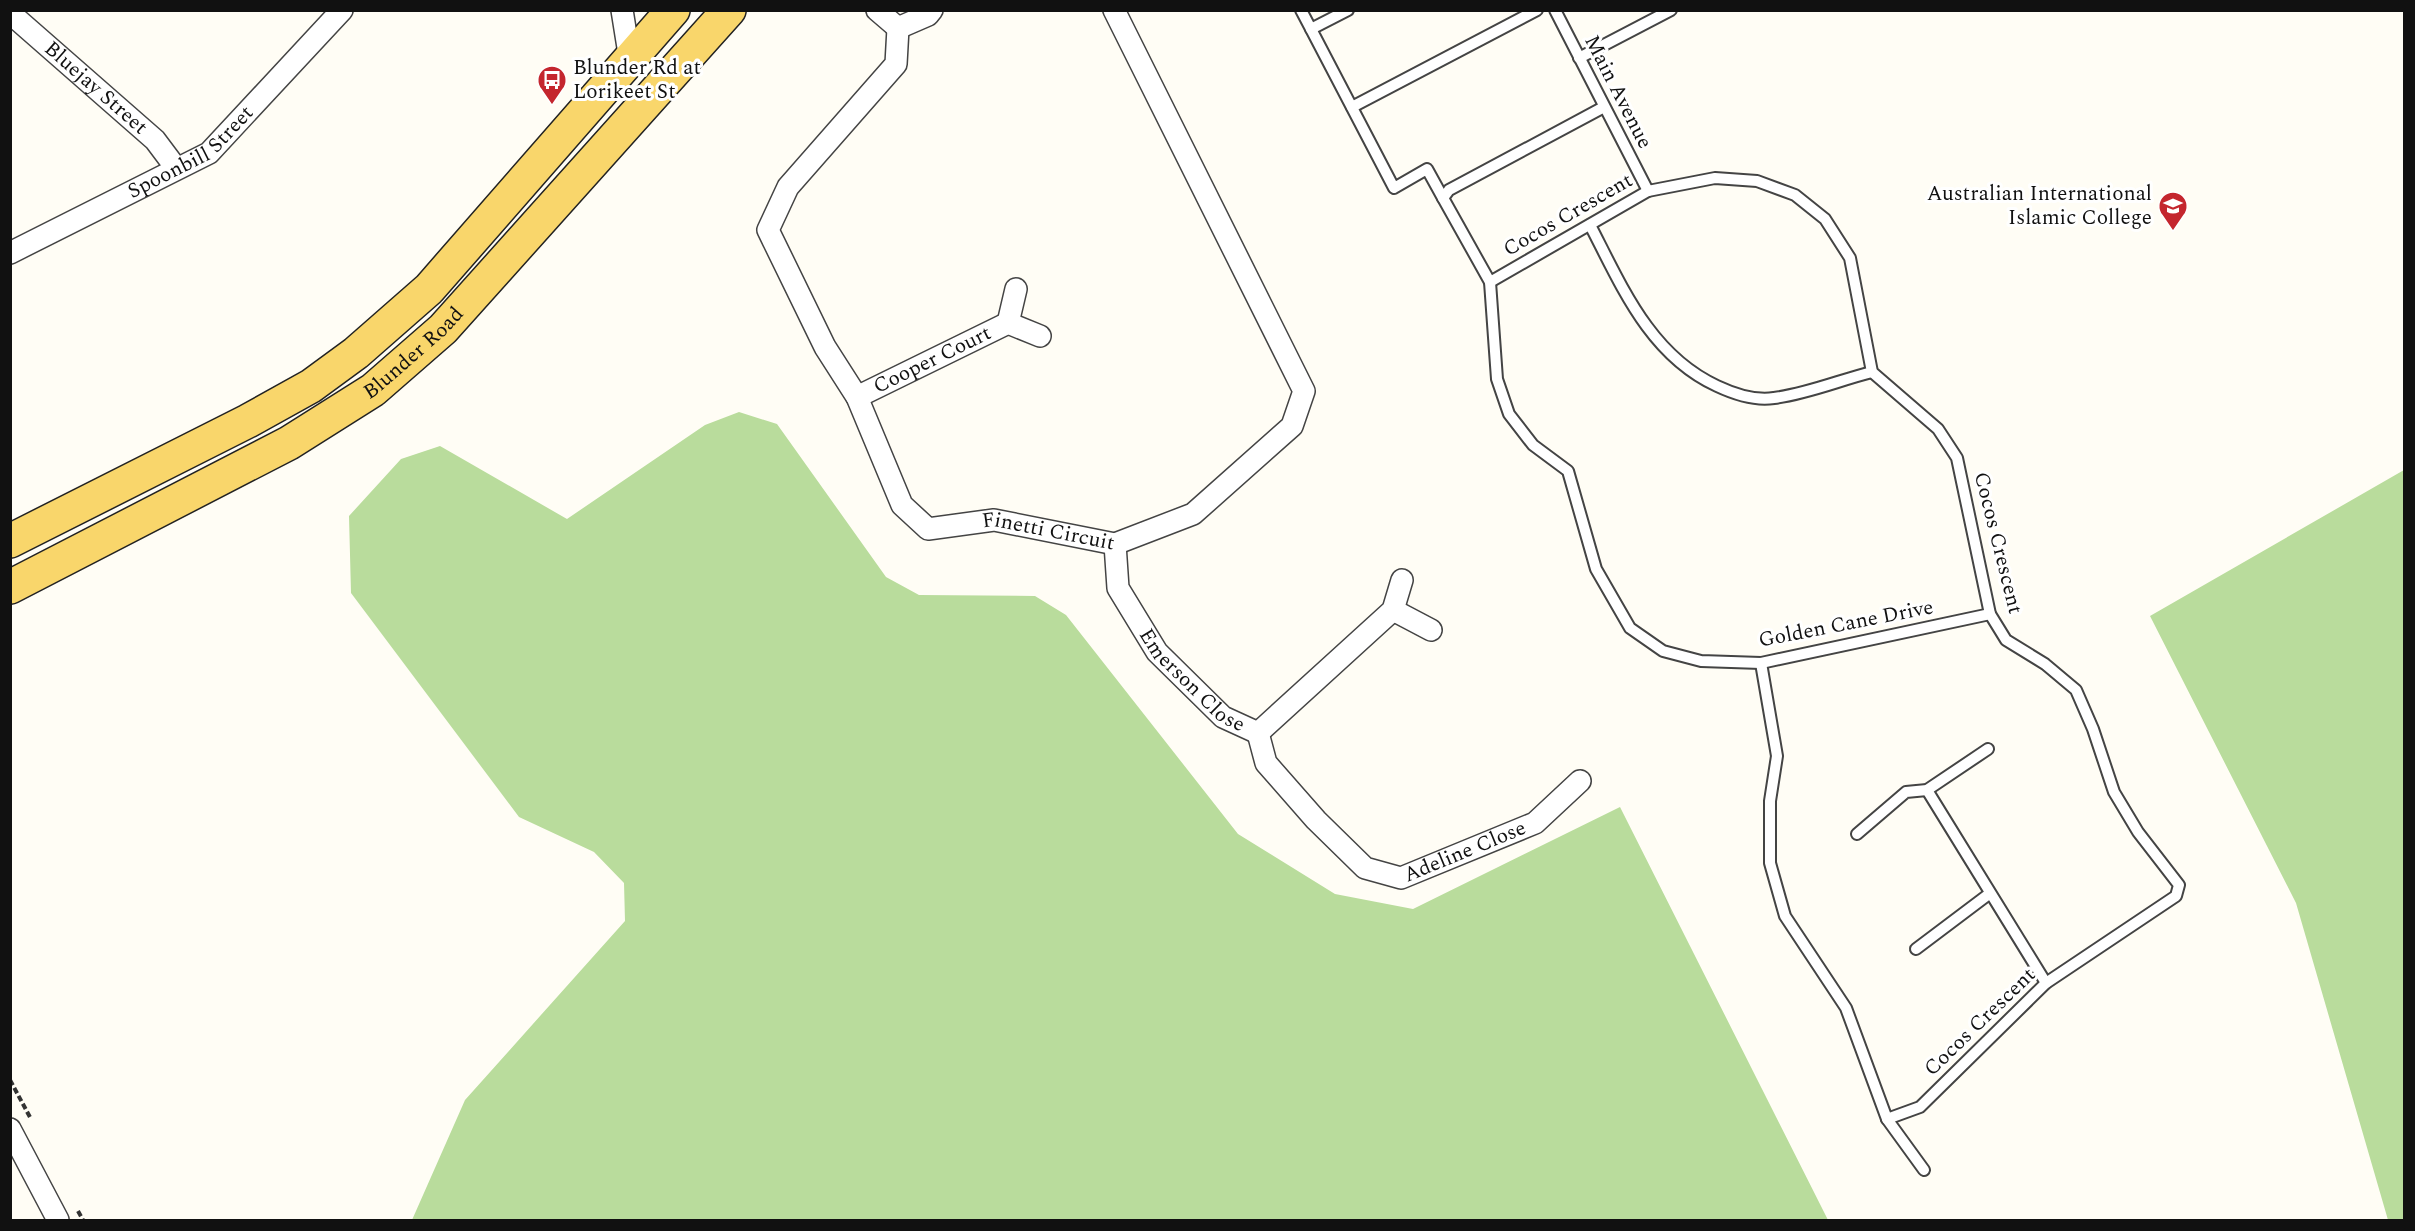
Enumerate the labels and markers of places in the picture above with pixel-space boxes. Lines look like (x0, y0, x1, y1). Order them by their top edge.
place label: Blunder Rd at Lorikeet St (573, 52, 701, 108)
bus stop icon: Blunder Rd at Lorikeet St (536, 64, 568, 106)
place label: Australian International Islamic College (1927, 178, 2152, 234)
school or university icon: Australian International Islamic College (2157, 190, 2189, 232)

